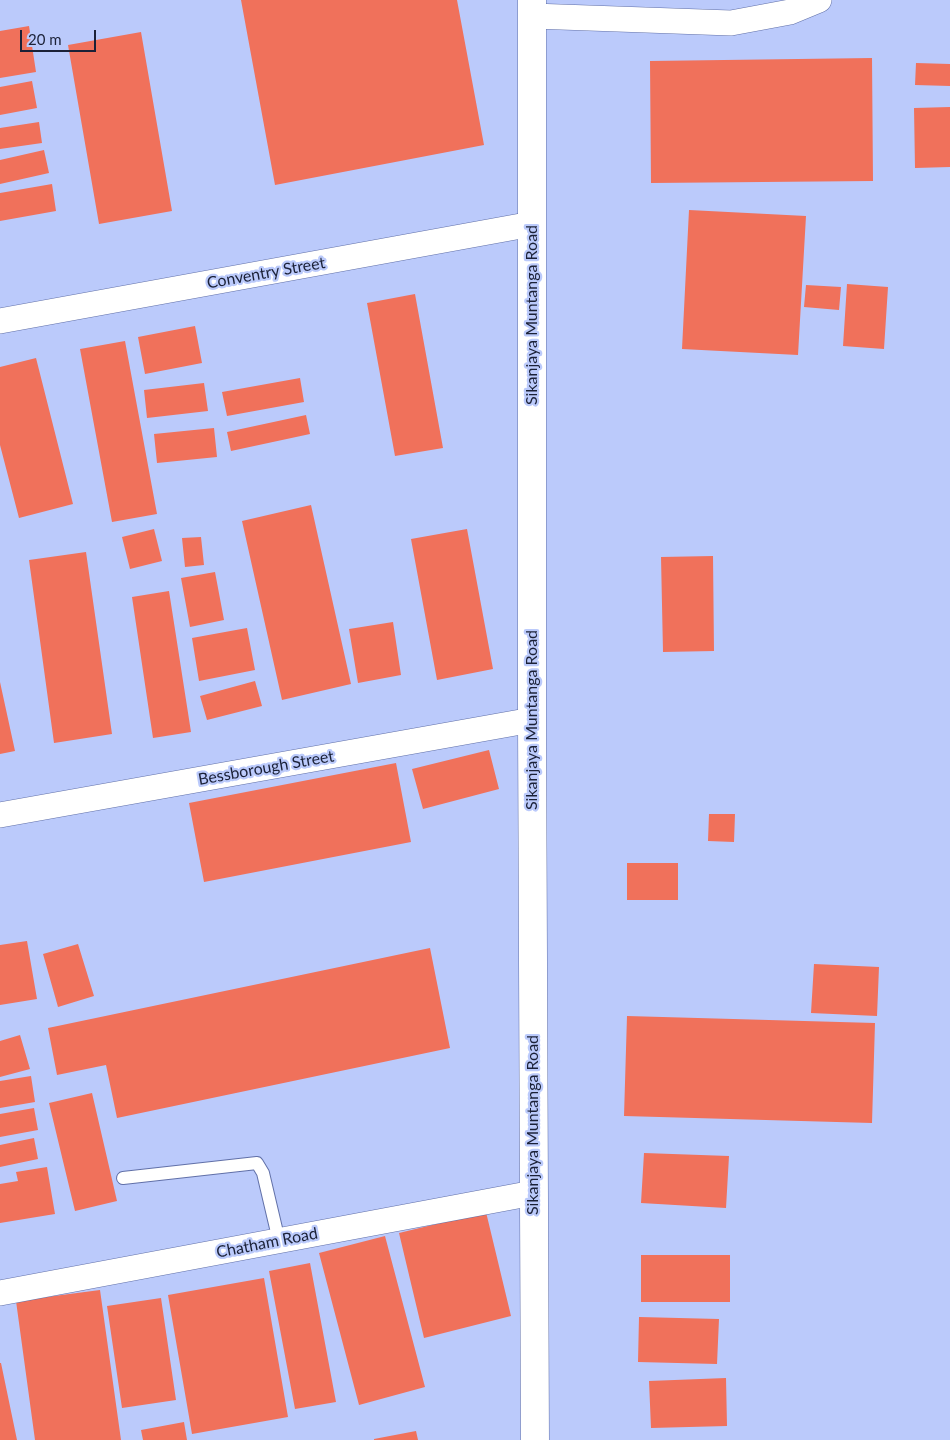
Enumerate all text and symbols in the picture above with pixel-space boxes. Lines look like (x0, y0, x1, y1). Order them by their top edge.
scale bar (22, 20, 99, 52)
text: 20 m (28, 30, 62, 48)
street label: Sikanjaya Muntanga Road (522, 225, 542, 405)
street label: Conventry Street (205, 253, 327, 293)
street label: Sikanjaya Muntanga Road (522, 630, 542, 810)
street label: Bessborough Street (197, 747, 335, 789)
street label: Sikanjaya Muntanga Road (523, 1035, 543, 1215)
street label: Chatham Road (215, 1224, 319, 1262)

